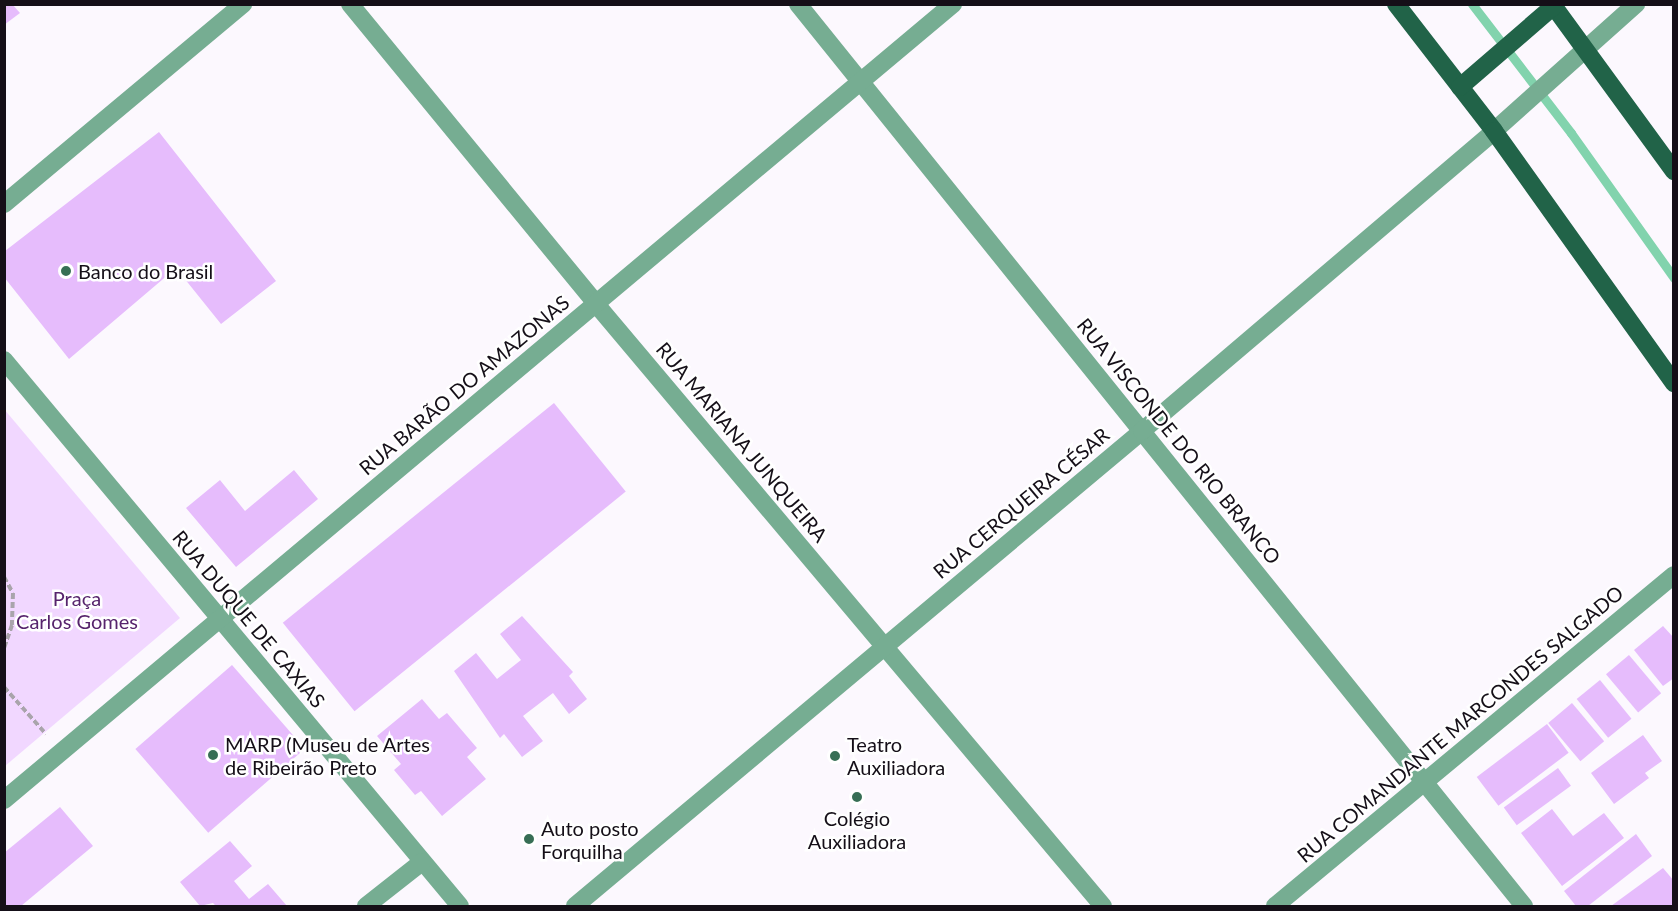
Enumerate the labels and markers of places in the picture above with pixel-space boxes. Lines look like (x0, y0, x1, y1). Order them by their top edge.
place label: Banco do Brasil (78, 259, 213, 283)
marker: Banco do Brasil (59, 264, 73, 278)
place label: MARP (Museu de Artes de Ribeirão Preto (225, 732, 431, 779)
place label: Teatro Auxiliadora (847, 732, 945, 779)
marker: MARP (Museu de Artes de Ribeirão Preto (206, 748, 220, 762)
marker: Teatro Auxiliadora (828, 749, 842, 763)
marker: Colégio Auxiliadora (850, 790, 864, 804)
place label: Colégio Auxiliadora (808, 807, 906, 854)
place label: Auto posto Forquilha (541, 816, 639, 863)
marker: Auto posto Forquilha (522, 832, 536, 846)

